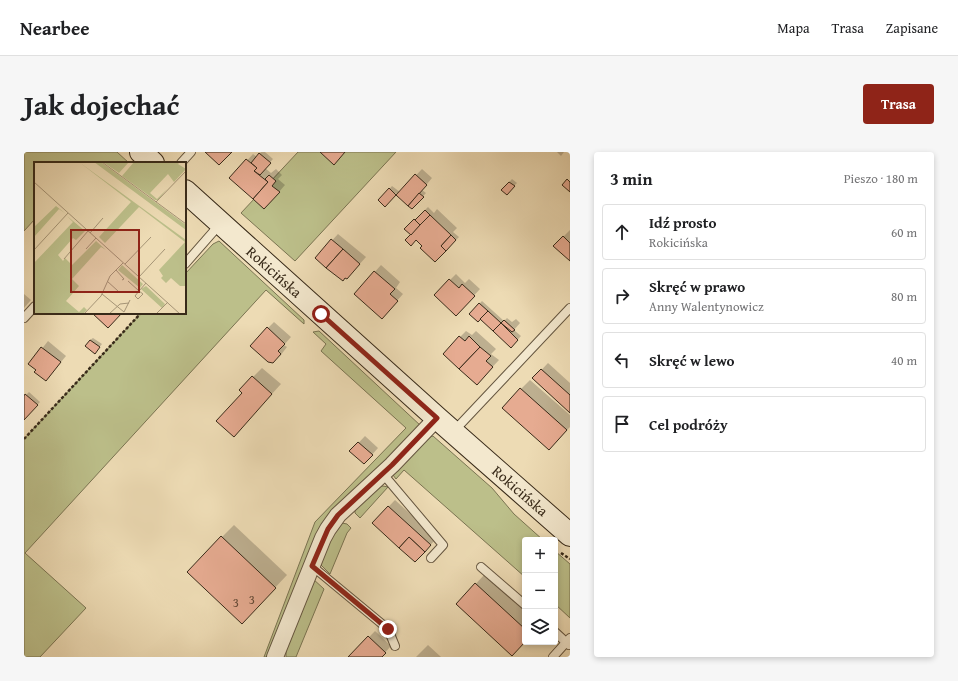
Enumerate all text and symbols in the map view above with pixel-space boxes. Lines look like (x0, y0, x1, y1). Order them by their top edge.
text: Nearbee (20, 14, 90, 42)
text: Mapa (777, 18, 810, 38)
text: Trasa (832, 18, 864, 38)
text: Zapisane (886, 18, 938, 38)
text: Jak dojechać (24, 84, 179, 125)
button: Trasa (863, 84, 934, 124)
inset map (34, 162, 186, 314)
text: 3 min (610, 166, 652, 191)
text: Pieszo · 180 m (844, 169, 918, 188)
text: Idź prosto (649, 212, 716, 233)
icon: ahead (611, 221, 633, 243)
text: 60 m (891, 223, 917, 242)
text: Rokicińska (649, 233, 708, 252)
street label: Rokicińska (242, 241, 307, 302)
text: Skręć w prawo (649, 276, 745, 297)
icon: right (611, 285, 633, 307)
text: 80 m (891, 287, 917, 306)
text: Anny Walentynowicz (649, 297, 764, 316)
route start (312, 305, 330, 323)
icon: left (611, 349, 633, 371)
text: Skręć w lewo (649, 350, 735, 371)
text: 40 m (891, 351, 917, 370)
icon: arrive (611, 413, 633, 435)
text: Cel podróży (649, 414, 728, 435)
street label: Rokicińska (488, 460, 553, 521)
map controls (522, 537, 558, 645)
button: + (522, 537, 558, 573)
button: − (522, 573, 558, 609)
house number: 3 (249, 590, 255, 609)
house number: 3 (233, 593, 239, 612)
button: layers (522, 609, 558, 645)
route end (379, 620, 397, 638)

